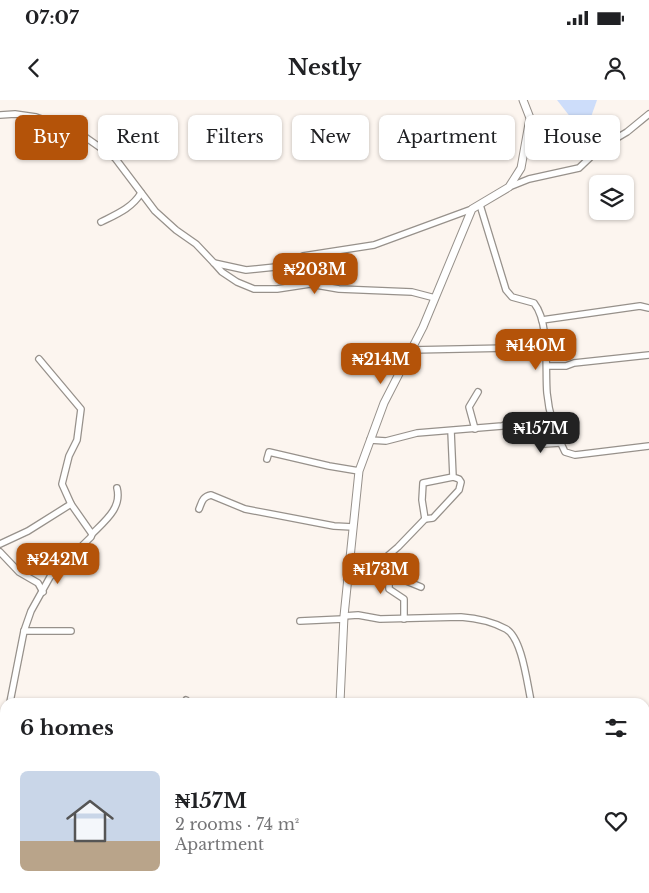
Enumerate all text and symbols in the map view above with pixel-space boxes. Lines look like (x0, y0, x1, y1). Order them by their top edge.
text: 07:07 (25, 6, 79, 29)
icon: back (20, 54, 48, 82)
text: Nestly (288, 54, 361, 81)
icon: person (601, 54, 629, 82)
chip: Buy (15, 115, 88, 160)
chip: Rent (98, 115, 178, 160)
chip: Filters (188, 115, 282, 160)
chip: New (292, 115, 369, 160)
chip: Apartment (379, 115, 515, 160)
chip: House (525, 115, 620, 160)
map controls (589, 175, 634, 220)
button: layers (589, 175, 634, 220)
pin: ₦203M (280, 252, 350, 295)
text: ₦203M (284, 259, 346, 279)
pin: ₦140M (501, 328, 571, 371)
text: ₦140M (506, 335, 566, 355)
pin: ₦214M (346, 342, 416, 385)
text: ₦214M (352, 349, 410, 369)
pin: ₦157M (506, 412, 576, 454)
text: ₦157M (514, 418, 568, 438)
pin: ₦242M (23, 542, 93, 585)
text: ₦242M (27, 549, 89, 569)
pin: ₦173M (346, 552, 416, 595)
text: ₦173M (353, 559, 409, 579)
icon: filters (602, 714, 630, 742)
text: 6 homes (20, 715, 114, 741)
text: ₦157M (175, 788, 247, 814)
icon: home (60, 791, 120, 851)
icon: heart (602, 807, 630, 835)
text: 2 rooms · 74 m² (175, 814, 299, 834)
text: Apartment (175, 834, 264, 854)

